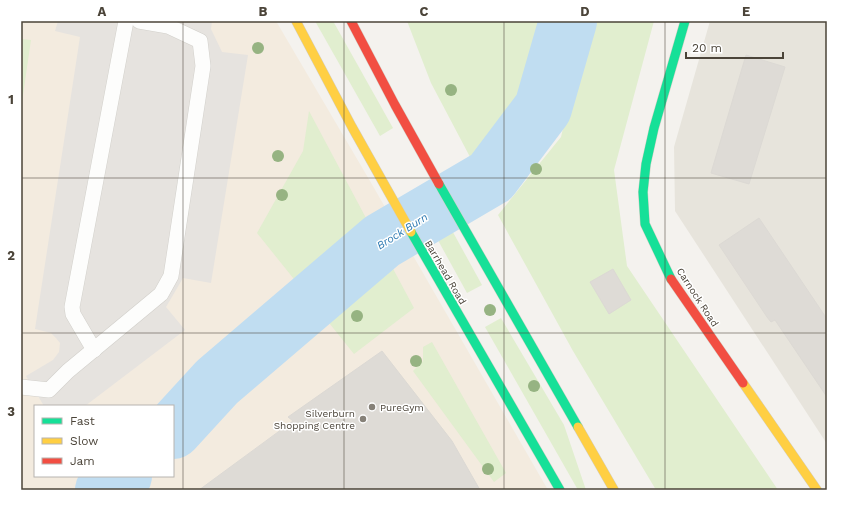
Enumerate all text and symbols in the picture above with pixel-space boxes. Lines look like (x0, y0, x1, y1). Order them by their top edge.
text: A (98, 4, 107, 19)
text: B (259, 4, 268, 19)
text: C (420, 4, 429, 19)
text: D (580, 4, 590, 19)
text: E (742, 4, 750, 19)
scale bar (686, 34, 783, 60)
text: 20 m (692, 41, 722, 55)
text: 1 (8, 92, 14, 107)
water label: Brock Burn (374, 211, 430, 252)
street label: Barrhead Road (423, 238, 468, 306)
text: 2 (7, 248, 15, 263)
street label: Carnock Road (675, 266, 721, 329)
marker: PureGym (367, 402, 377, 412)
place label: PureGym (380, 402, 424, 413)
text: 3 (7, 404, 15, 419)
legend (34, 405, 174, 477)
place label: Silverburn Shopping Centre (274, 408, 355, 431)
text: Fast (70, 414, 95, 428)
marker: Silverburn Shopping Centre (358, 414, 368, 424)
text: Slow (70, 434, 98, 448)
text: Jam (70, 454, 95, 468)

